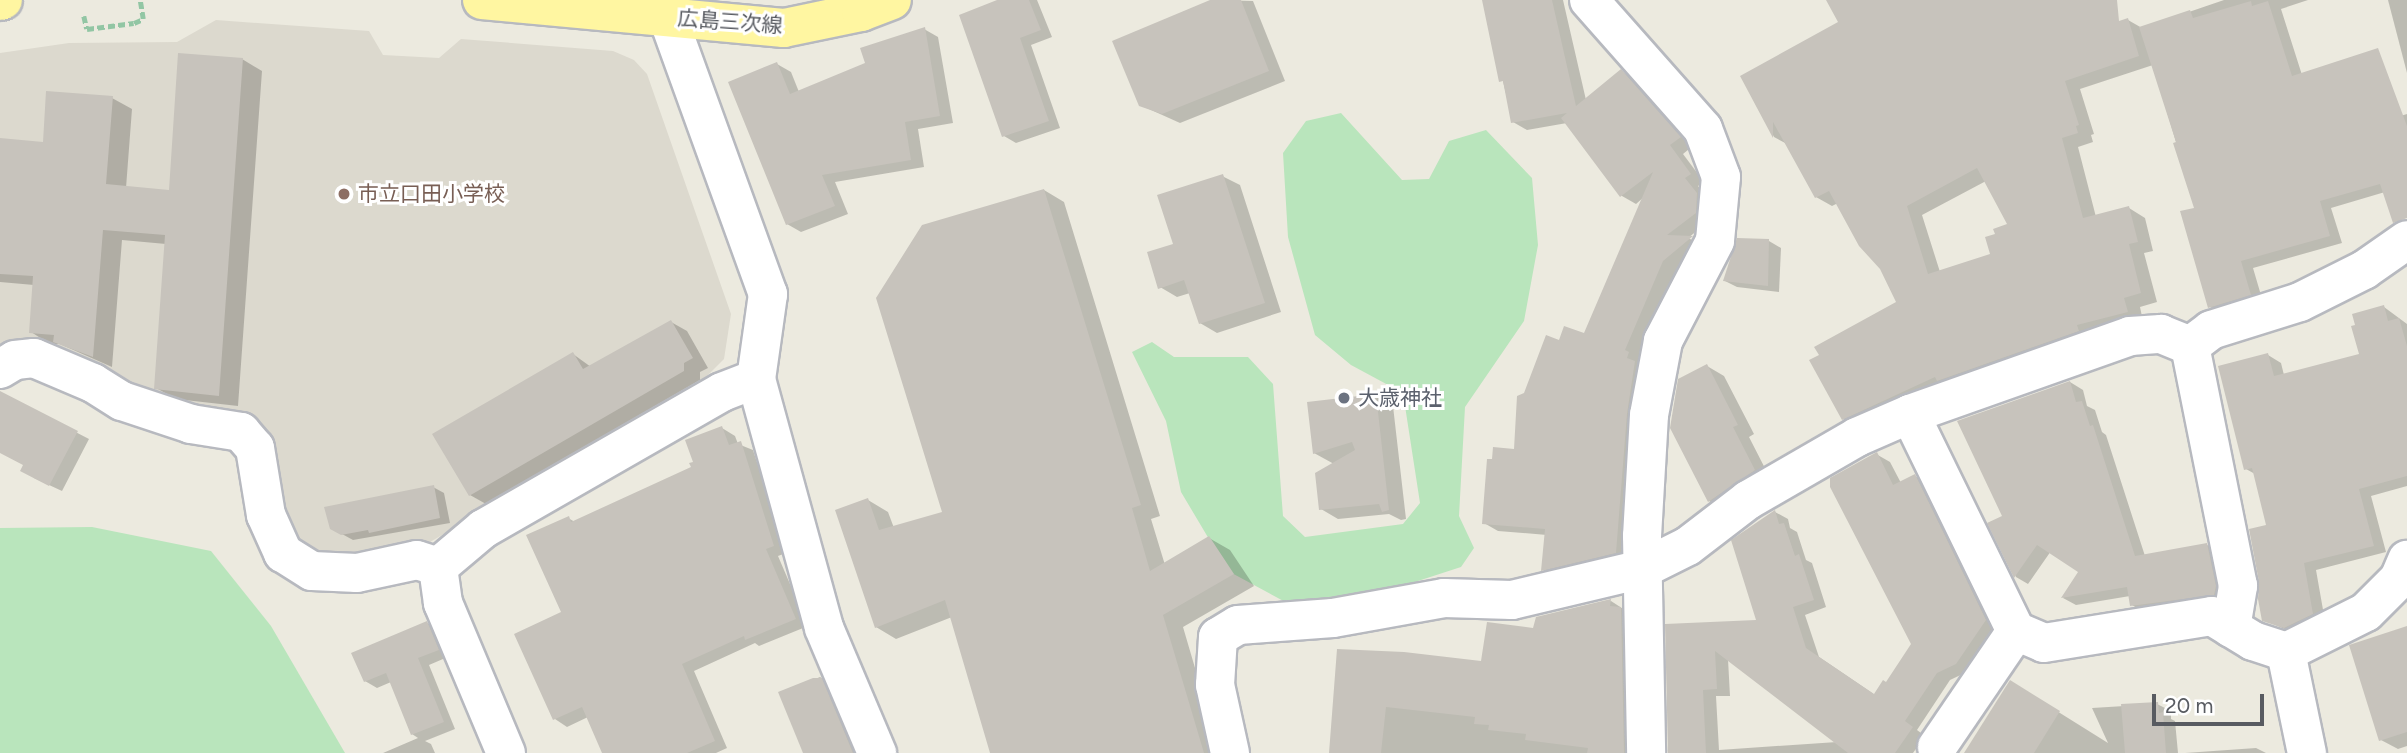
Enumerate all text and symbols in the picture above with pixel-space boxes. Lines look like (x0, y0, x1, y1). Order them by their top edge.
street label: 広島三次線 (677, 6, 783, 38)
place label: 市立口田小学校 (358, 181, 505, 207)
marker: 市立口田小学校 (336, 186, 352, 202)
place label: 大歳神社 (1358, 385, 1442, 411)
marker: 大歳神社 (1336, 390, 1352, 406)
scale bar (2155, 680, 2267, 724)
text: 20 m (2165, 693, 2213, 718)

